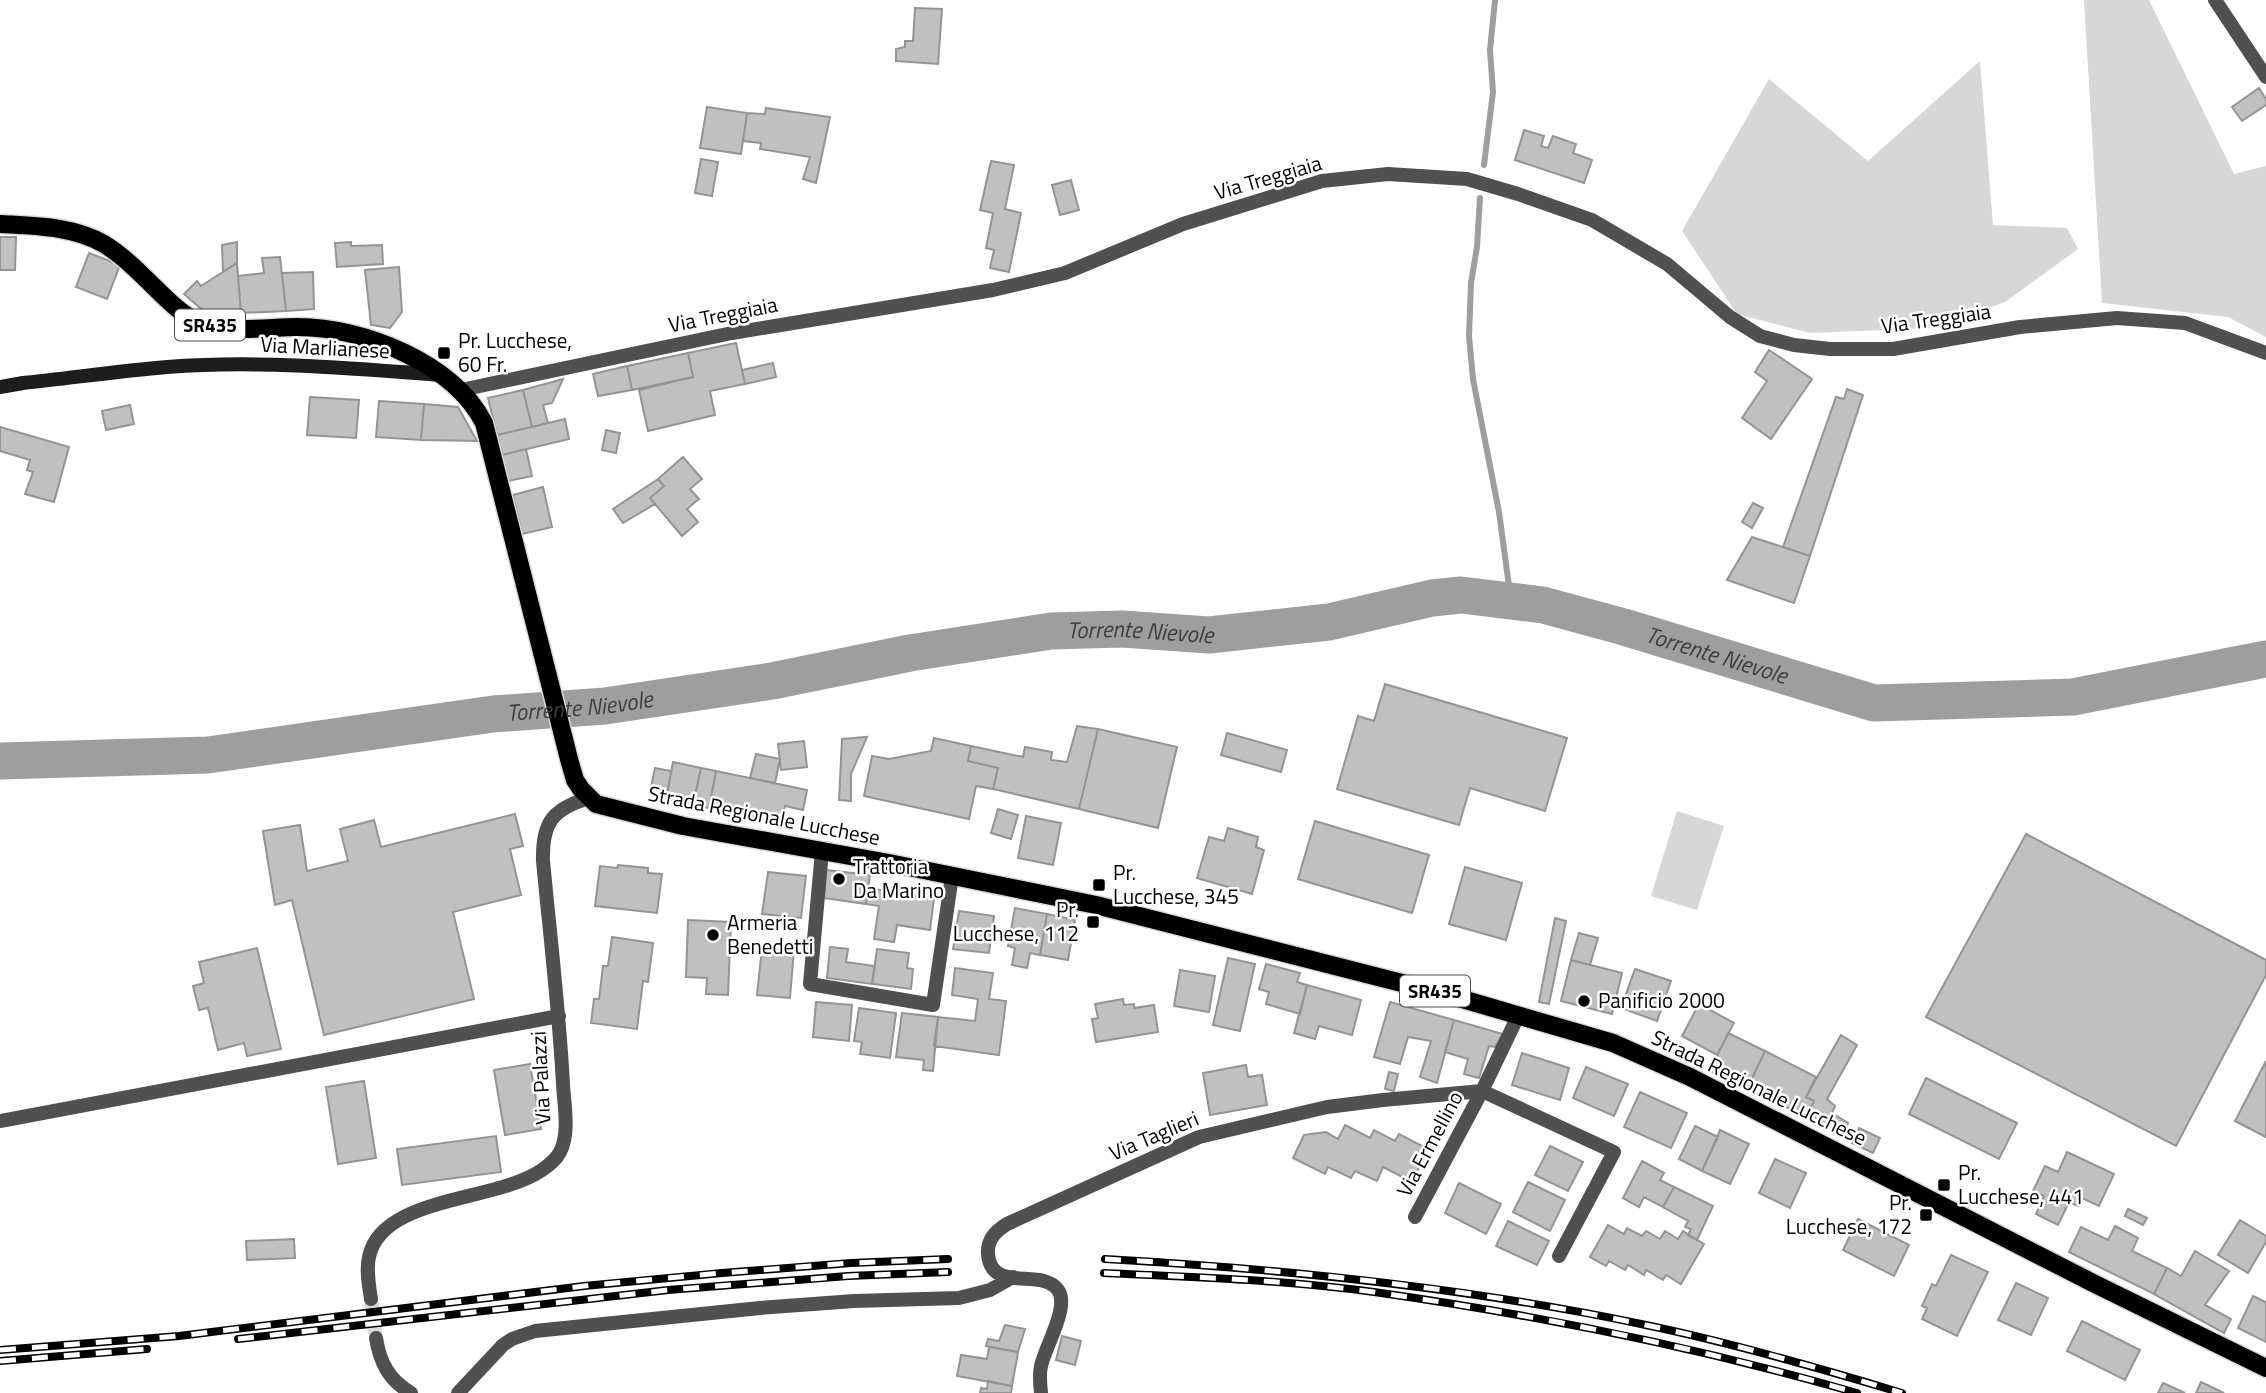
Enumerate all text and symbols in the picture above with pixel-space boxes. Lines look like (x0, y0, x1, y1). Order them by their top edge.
street label: Via Treggiaia (1210, 146, 1326, 208)
street label: Via Treggiaia (665, 288, 781, 340)
street label: Via Treggiaia (1879, 294, 1993, 342)
road number: SR435 (175, 310, 245, 340)
place label: Pr. Lucchese, 60 Fr. (458, 324, 572, 380)
street label: Via Marlianese (259, 328, 391, 366)
marker: Pr. Lucchese, 60 Fr. (436, 345, 452, 361)
water label: Torrente Nievole (1067, 611, 1216, 652)
water label: Torrente Nievole (1642, 617, 1793, 693)
water label: Torrente Nievole (505, 681, 656, 730)
street label: Strada Regionale Lucchese (645, 777, 883, 853)
place label: Trattoria Da Marino (853, 850, 944, 906)
place label: Pr. Lucchese, 345 (1113, 856, 1239, 912)
marker: Trattoria Da Marino (831, 871, 847, 887)
marker: Pr. Lucchese, 345 (1091, 877, 1107, 893)
place label: Pr. Lucchese, 112 (953, 893, 1079, 949)
place label: Armeria Benedetti (727, 906, 813, 962)
marker: Pr. Lucchese, 112 (1085, 914, 1101, 930)
marker: Armeria Benedetti (705, 927, 721, 943)
road number: SR435 (1400, 976, 1470, 1007)
place label: Panificio 2000 (1598, 984, 1725, 1016)
marker: Panificio 2000 (1576, 993, 1592, 1009)
street label: Strada Regionale Lucchese (1646, 1021, 1872, 1153)
street label: Via Palazzi (522, 1030, 558, 1126)
street label: Via Ermellino (1388, 1085, 1470, 1202)
street label: Via Taglieri (1104, 1102, 1203, 1168)
place label: Pr. Lucchese, 441 (1958, 1156, 2084, 1212)
marker: Pr. Lucchese, 441 (1936, 1177, 1952, 1193)
place label: Pr. Lucchese, 172 (1786, 1186, 1912, 1242)
marker: Pr. Lucchese, 172 (1918, 1207, 1934, 1223)

